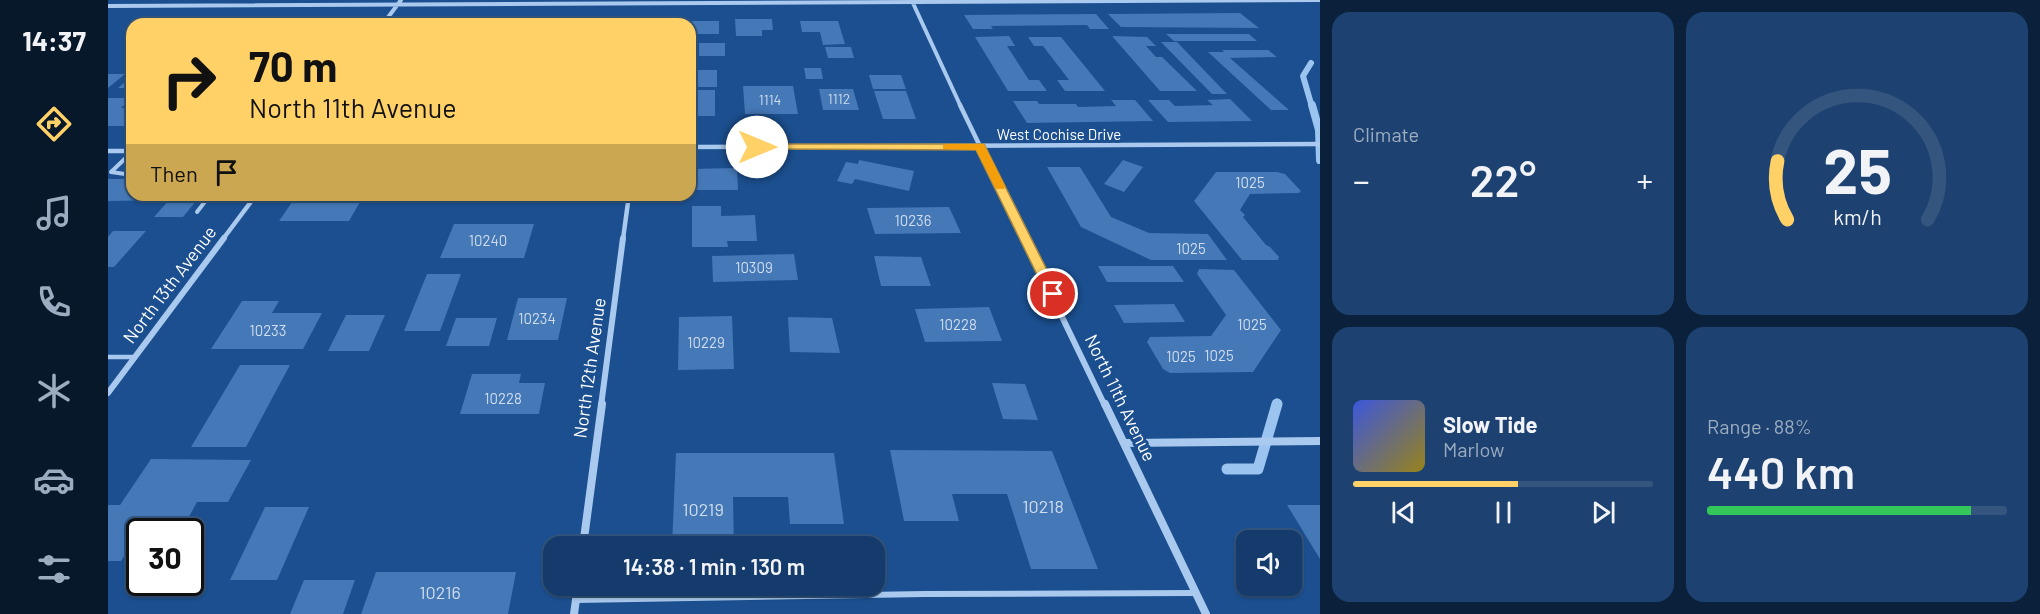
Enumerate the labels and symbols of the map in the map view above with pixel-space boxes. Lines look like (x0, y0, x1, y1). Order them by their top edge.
house number: 1112 (828, 90, 850, 107)
house number: 1114 (759, 91, 781, 108)
position arrow (725, 115, 789, 179)
street label: West Cochise Drive (997, 125, 1121, 143)
house number: 1025 (1235, 173, 1265, 191)
house number: 10236 (894, 211, 932, 229)
street label: North 13th Avenue (118, 221, 220, 347)
house number: 10240 (469, 231, 507, 249)
house number: 1025 (1176, 239, 1206, 257)
house number: 10309 (735, 258, 773, 276)
pin (1027, 268, 1078, 319)
street label: North 12th Avenue (568, 296, 610, 440)
house number: 10234 (518, 309, 556, 327)
house number: 10228 (939, 315, 977, 333)
house number: 1025 (1237, 315, 1267, 333)
house number: 10233 (249, 321, 287, 339)
street label: North 11th Avenue (1081, 331, 1161, 465)
house number: 10229 (687, 333, 725, 351)
house number: 1025 (1204, 346, 1234, 364)
house number: 1025 (1166, 347, 1196, 365)
house number: 10228 (484, 389, 522, 407)
house number: 10218 (1022, 495, 1064, 517)
house number: 10219 (682, 498, 724, 520)
speed limit sign: 30 (126, 518, 204, 596)
house number: 10216 (419, 581, 461, 603)

